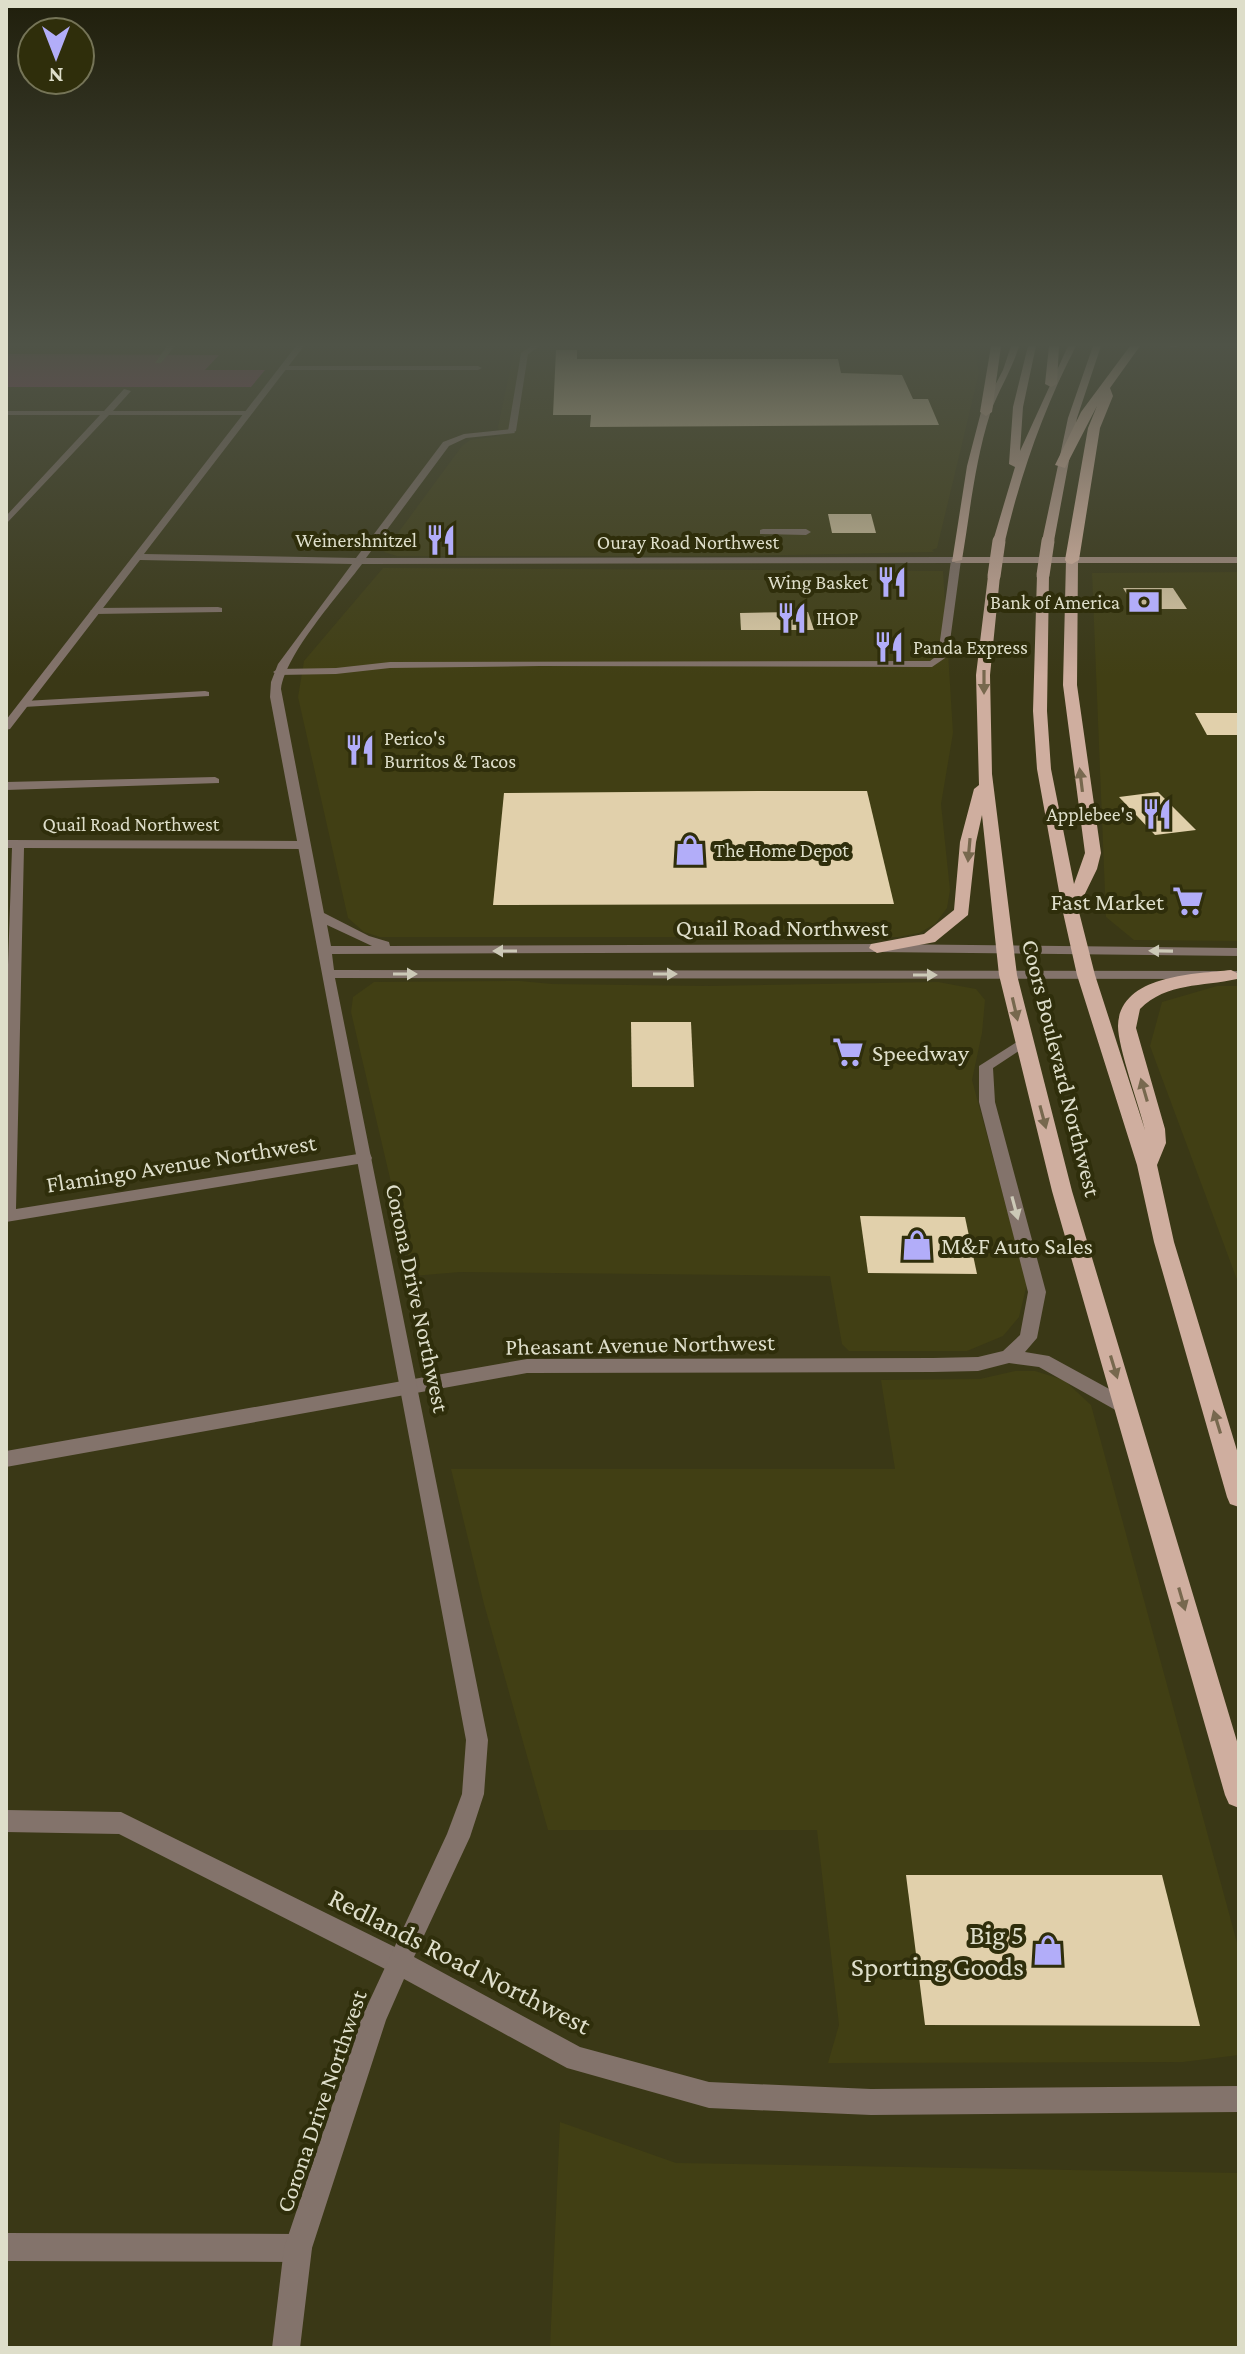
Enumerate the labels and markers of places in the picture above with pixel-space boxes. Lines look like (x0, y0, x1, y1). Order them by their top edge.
restaurant icon: Weinershnitzel (424, 523, 458, 557)
place label: Weinershnitzel (295, 529, 417, 551)
restaurant icon: Wing Basket (875, 565, 909, 599)
place label: Wing Basket (768, 571, 868, 594)
bank icon: Bank of America (1127, 585, 1161, 619)
place label: Bank of America (990, 591, 1120, 613)
restaurant icon: IHOP (775, 601, 809, 635)
place label: IHOP (816, 607, 859, 629)
restaurant icon: Panda Express (872, 630, 906, 664)
place label: Panda Express (913, 636, 1028, 659)
place label: Perico's Burritos & Tacos (384, 727, 516, 772)
restaurant icon: Perico's Burritos & Tacos (343, 733, 377, 767)
restaurant icon: Applebee's (1140, 797, 1174, 831)
place label: Applebee's (1046, 803, 1133, 826)
shop icon: The Home Depot (673, 833, 707, 867)
place label: The Home Depot (714, 839, 849, 862)
supermarket icon: Fast Market (1171, 884, 1205, 918)
place label: Fast Market (1051, 888, 1165, 915)
supermarket icon: Speedway (831, 1035, 865, 1069)
place label: Speedway (872, 1039, 970, 1066)
shop icon: M&F Auto Sales (900, 1228, 934, 1262)
place label: M&F Auto Sales (941, 1232, 1093, 1259)
place label: Big 5 Sporting Goods (851, 1919, 1024, 1982)
shop icon: Big 5 Sporting Goods (1031, 1933, 1065, 1967)

